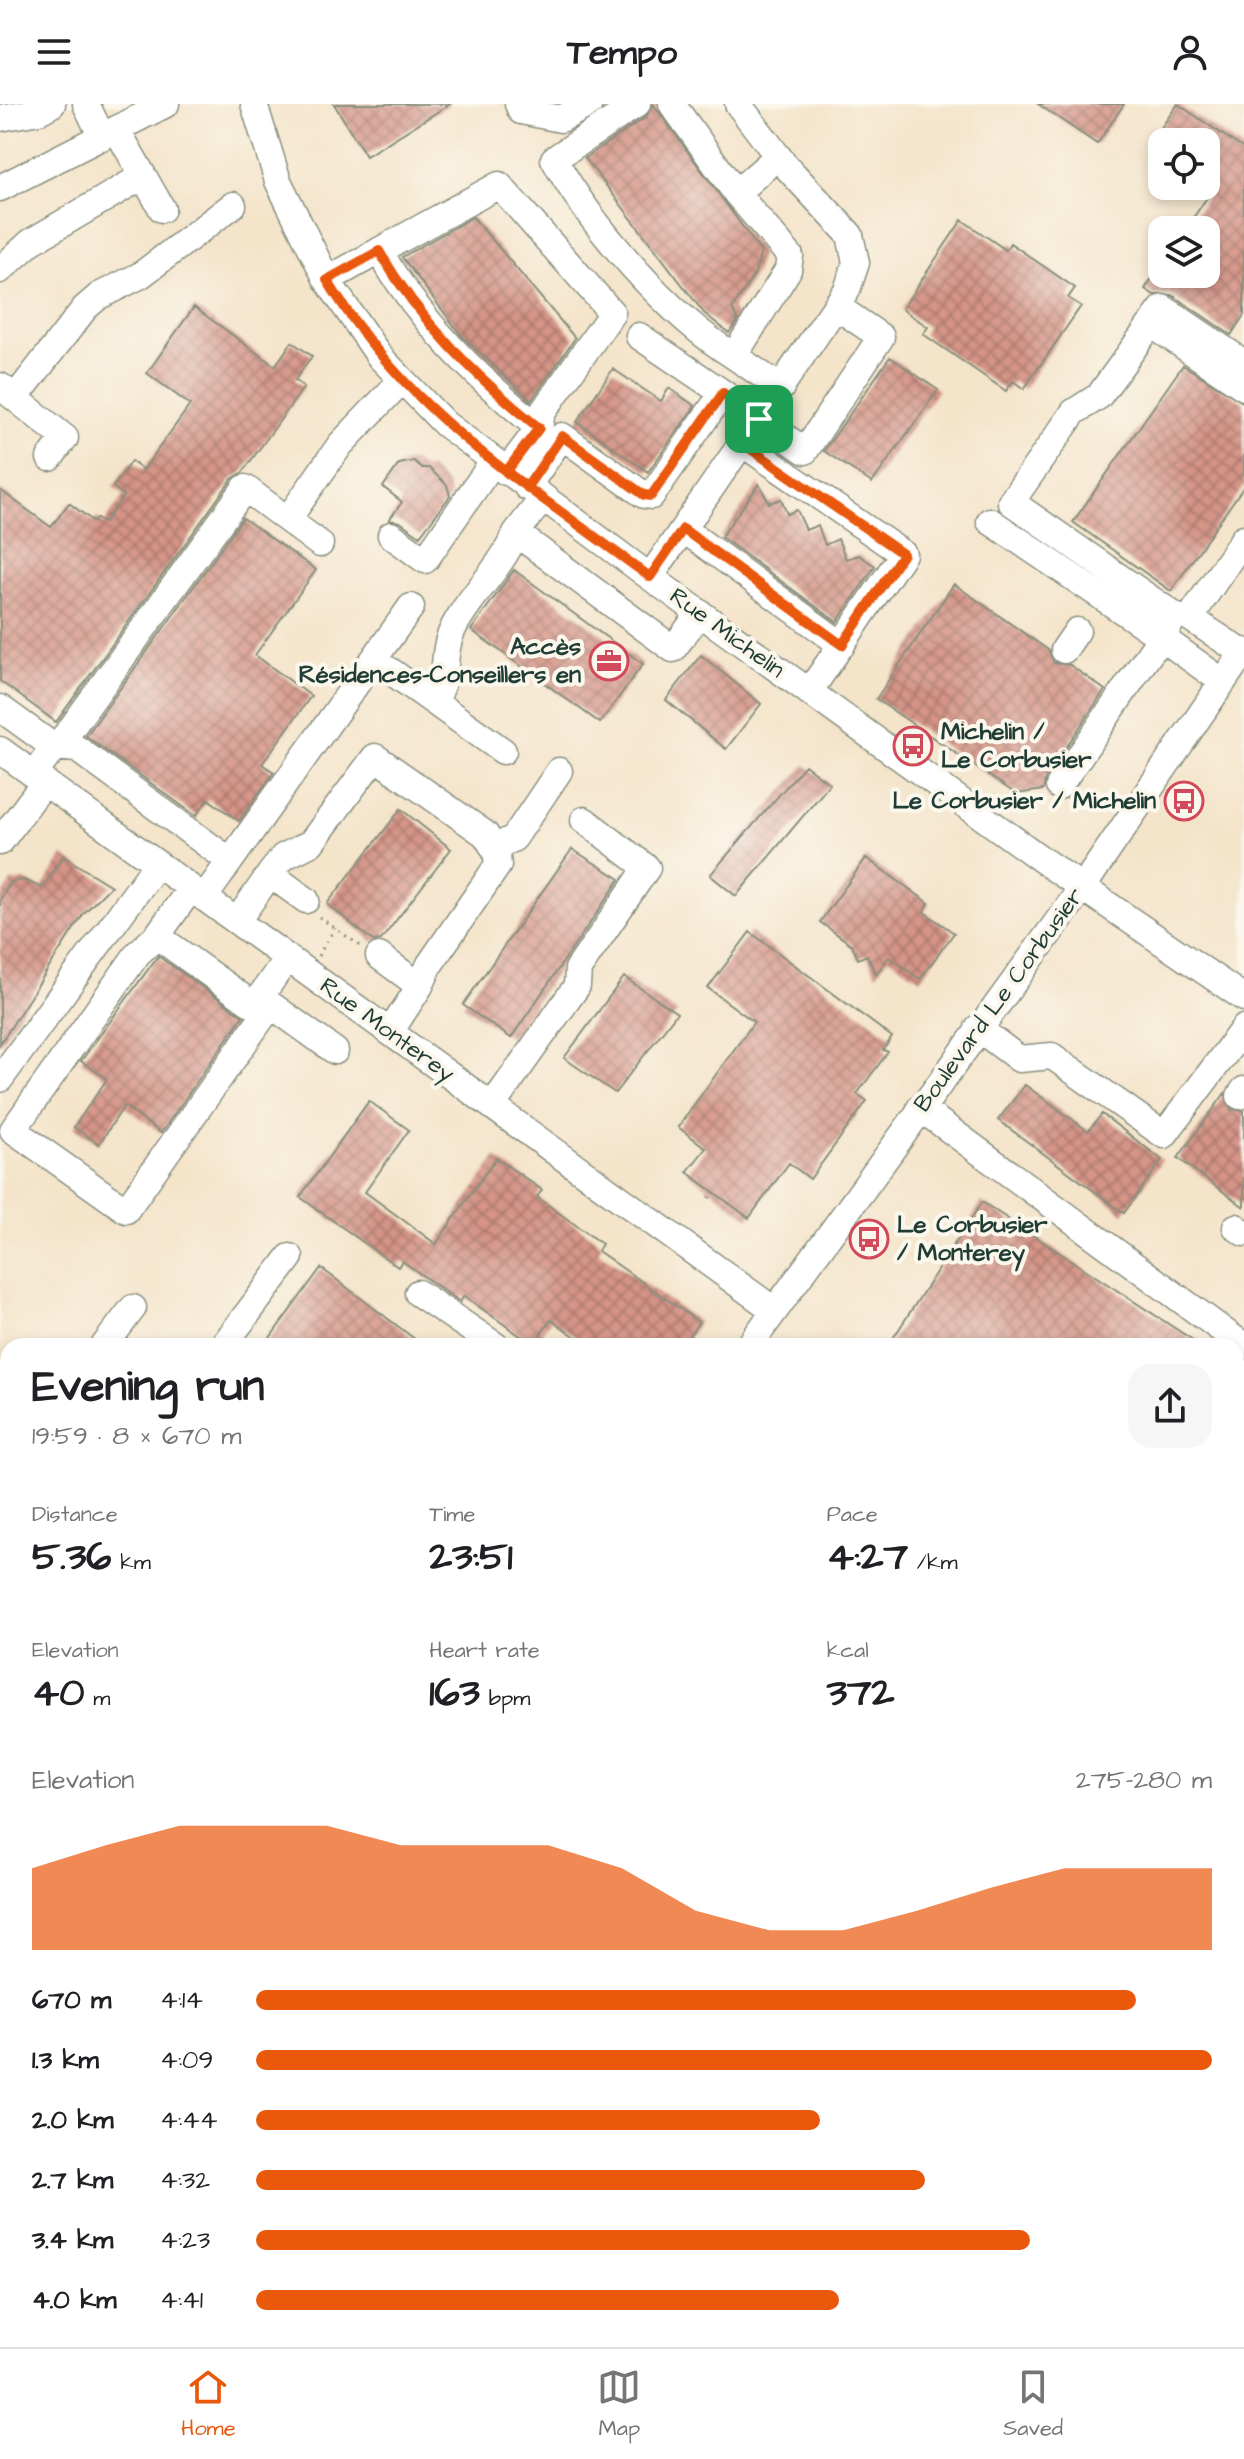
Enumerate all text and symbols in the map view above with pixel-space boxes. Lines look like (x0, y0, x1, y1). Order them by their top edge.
text: Tempo (567, 27, 677, 78)
icon: menu (32, 30, 76, 74)
icon: person (1168, 30, 1212, 74)
map controls (1148, 128, 1220, 288)
button: locate (1148, 128, 1220, 200)
button: layers (1148, 216, 1220, 288)
pin (725, 385, 793, 453)
icon: arrive (737, 397, 781, 441)
street label: Rue Michelin (662, 580, 792, 686)
place label: Accès Résidences-Conseillers en (299, 630, 581, 692)
office icon: Accès Résidences-Conseillers en (588, 640, 630, 682)
place label: Michelin / Le Corbusier (941, 715, 1092, 777)
bus stop icon: Michelin / Le Corbusier (892, 725, 934, 767)
bus stop icon: Le Corbusier / Michelin (1163, 780, 1205, 822)
place label: Le Corbusier / Michelin (892, 784, 1156, 818)
street label: Boulevard Le Corbusier (906, 881, 1092, 1119)
street label: Rue Monterey (312, 969, 461, 1091)
place label: Le Corbusier / Monterey (897, 1208, 1048, 1272)
bus stop icon: Le Corbusier / Monterey (848, 1218, 890, 1260)
text: Evening run (32, 1357, 264, 1418)
button: share (1128, 1364, 1212, 1448)
text: 19:59 · 8 × 670 m (32, 1418, 241, 1454)
text: Distance (32, 1499, 118, 1530)
text: Time (429, 1499, 475, 1530)
text: Pace (827, 1499, 878, 1530)
text: 5.36 (32, 1530, 111, 1585)
text: 23:51 (429, 1530, 513, 1585)
text: 4:27 (827, 1530, 908, 1585)
text: km (111, 1547, 151, 1578)
text: /km (908, 1547, 958, 1578)
text: Elevation (32, 1635, 119, 1666)
text: Heart rate (429, 1635, 540, 1666)
text: kcal (827, 1635, 869, 1666)
text: 40 (32, 1666, 84, 1721)
text: 163 (429, 1666, 480, 1721)
text: 372 (827, 1666, 895, 1721)
text: m (84, 1683, 110, 1714)
text: bpm (480, 1683, 530, 1714)
text: Elevation (32, 1762, 134, 1798)
text: 275–280 m (1076, 1762, 1212, 1798)
text: 670 m (32, 1982, 111, 2018)
text: 4:14 (160, 1982, 203, 2018)
text: 1.3 km (32, 2042, 99, 2078)
text: 4:09 (160, 2042, 213, 2078)
text: 2.0 km (32, 2102, 114, 2138)
text: 4:44 (160, 2102, 217, 2138)
text: 2.7 km (32, 2162, 113, 2198)
text: 4:32 (160, 2162, 210, 2198)
text: 3.4 km (32, 2222, 113, 2258)
text: 4:23 (160, 2222, 210, 2258)
text: 4.0 km (32, 2282, 116, 2318)
text: 4:41 (160, 2282, 203, 2318)
tab: Home (181, 2365, 236, 2444)
tab: Map (597, 2365, 641, 2444)
tab: Saved (1003, 2365, 1063, 2444)

